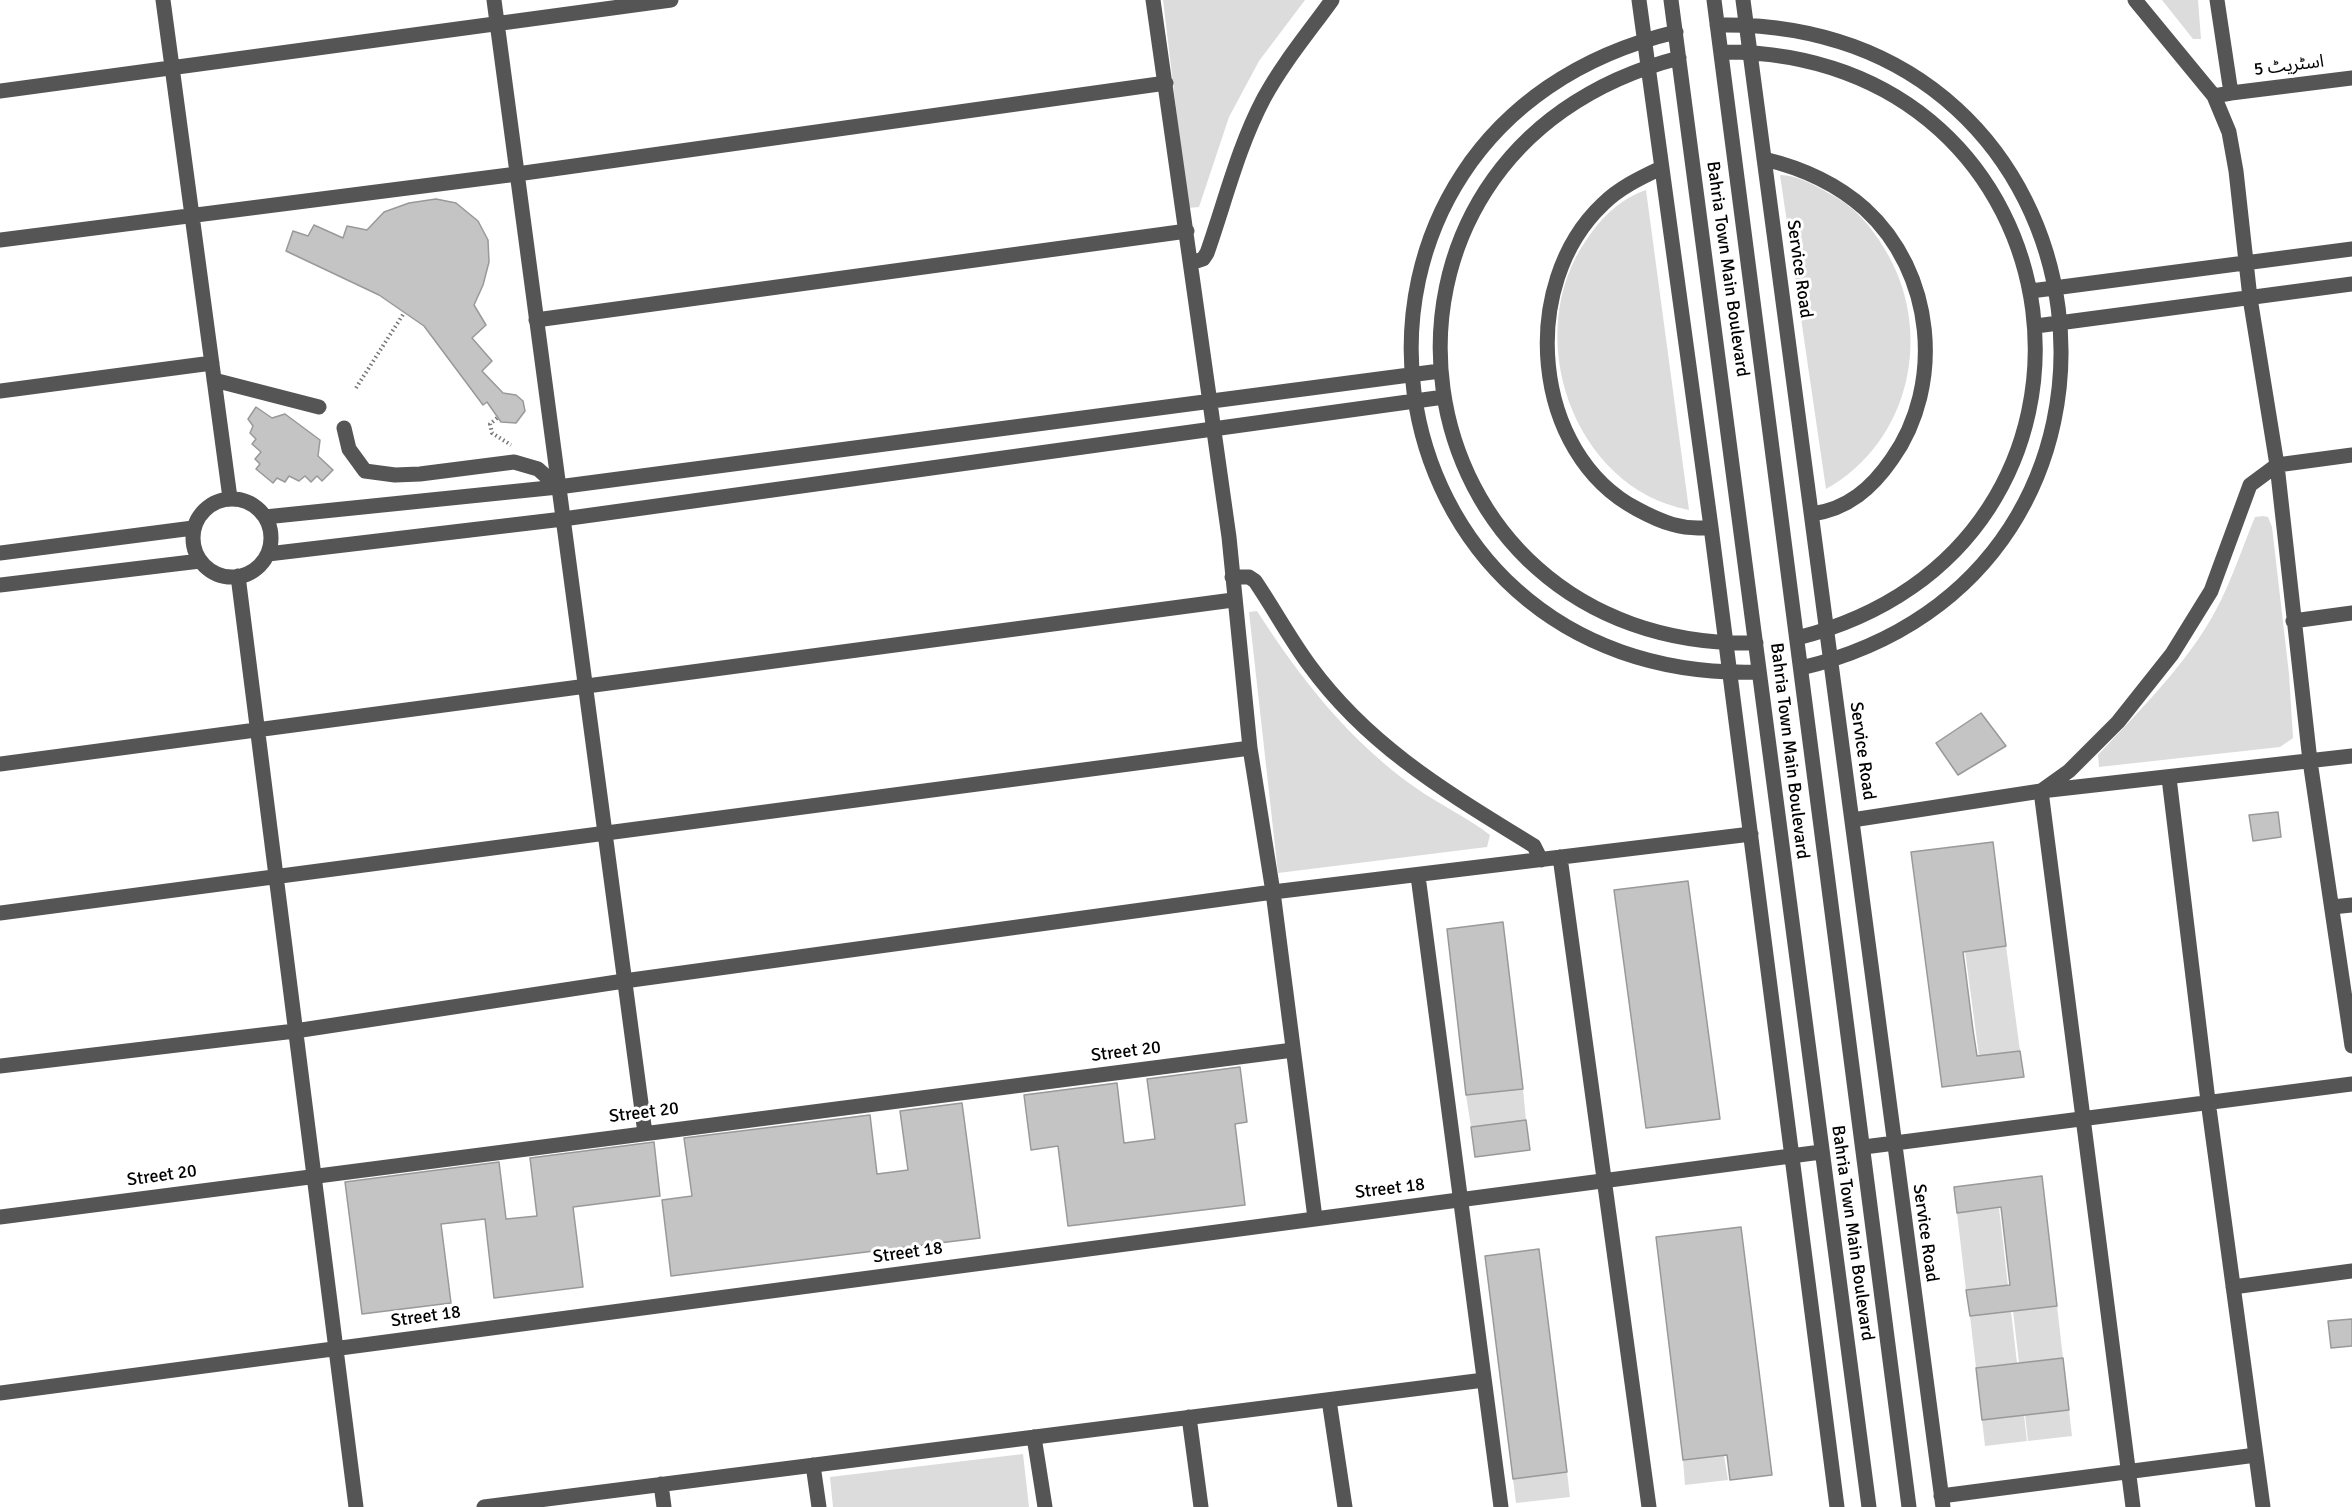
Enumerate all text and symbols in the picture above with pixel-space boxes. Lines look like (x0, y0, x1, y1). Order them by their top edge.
street label: اسٹریٹ 5 (2253, 51, 2325, 81)
street label: Bahria Town Main Boulevard (1701, 160, 1753, 378)
street label: Service Road (1781, 219, 1817, 319)
street label: Bahria Town Main Boulevard (1765, 642, 1813, 860)
street label: Service Road (1844, 701, 1880, 801)
street label: Street 20 (1090, 1037, 1162, 1067)
street label: Street 20 (608, 1098, 680, 1128)
street label: Bahria Town Main Boulevard (1826, 1124, 1878, 1342)
street label: Street 20 (126, 1160, 198, 1192)
street label: Street 18 (1354, 1174, 1426, 1204)
street label: Service Road (1907, 1183, 1943, 1283)
street label: Street 18 (872, 1237, 944, 1269)
street label: Street 18 (390, 1301, 462, 1333)

